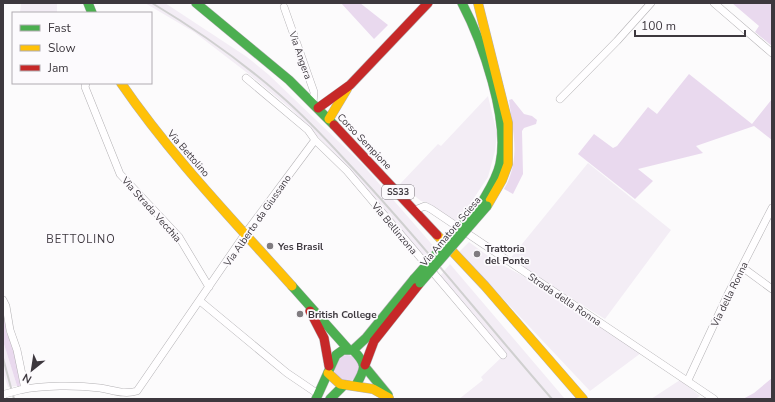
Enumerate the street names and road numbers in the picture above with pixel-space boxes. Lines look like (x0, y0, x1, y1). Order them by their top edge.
street label: Via Angera (285, 28, 315, 81)
street label: Corso Sempione (334, 111, 395, 173)
street label: Via Bettolino (163, 126, 213, 180)
street label: Via Alberto da Giussano (220, 172, 295, 270)
street label: Via Strada Vecchia (118, 173, 184, 245)
road number: SS33 (382, 185, 414, 199)
street label: Via Amatore Sciesa (417, 194, 484, 270)
street label: Via Bellinzona (368, 199, 420, 258)
street label: Via della Ronna (708, 260, 752, 330)
street label: Strada della Ronna (525, 270, 604, 330)

